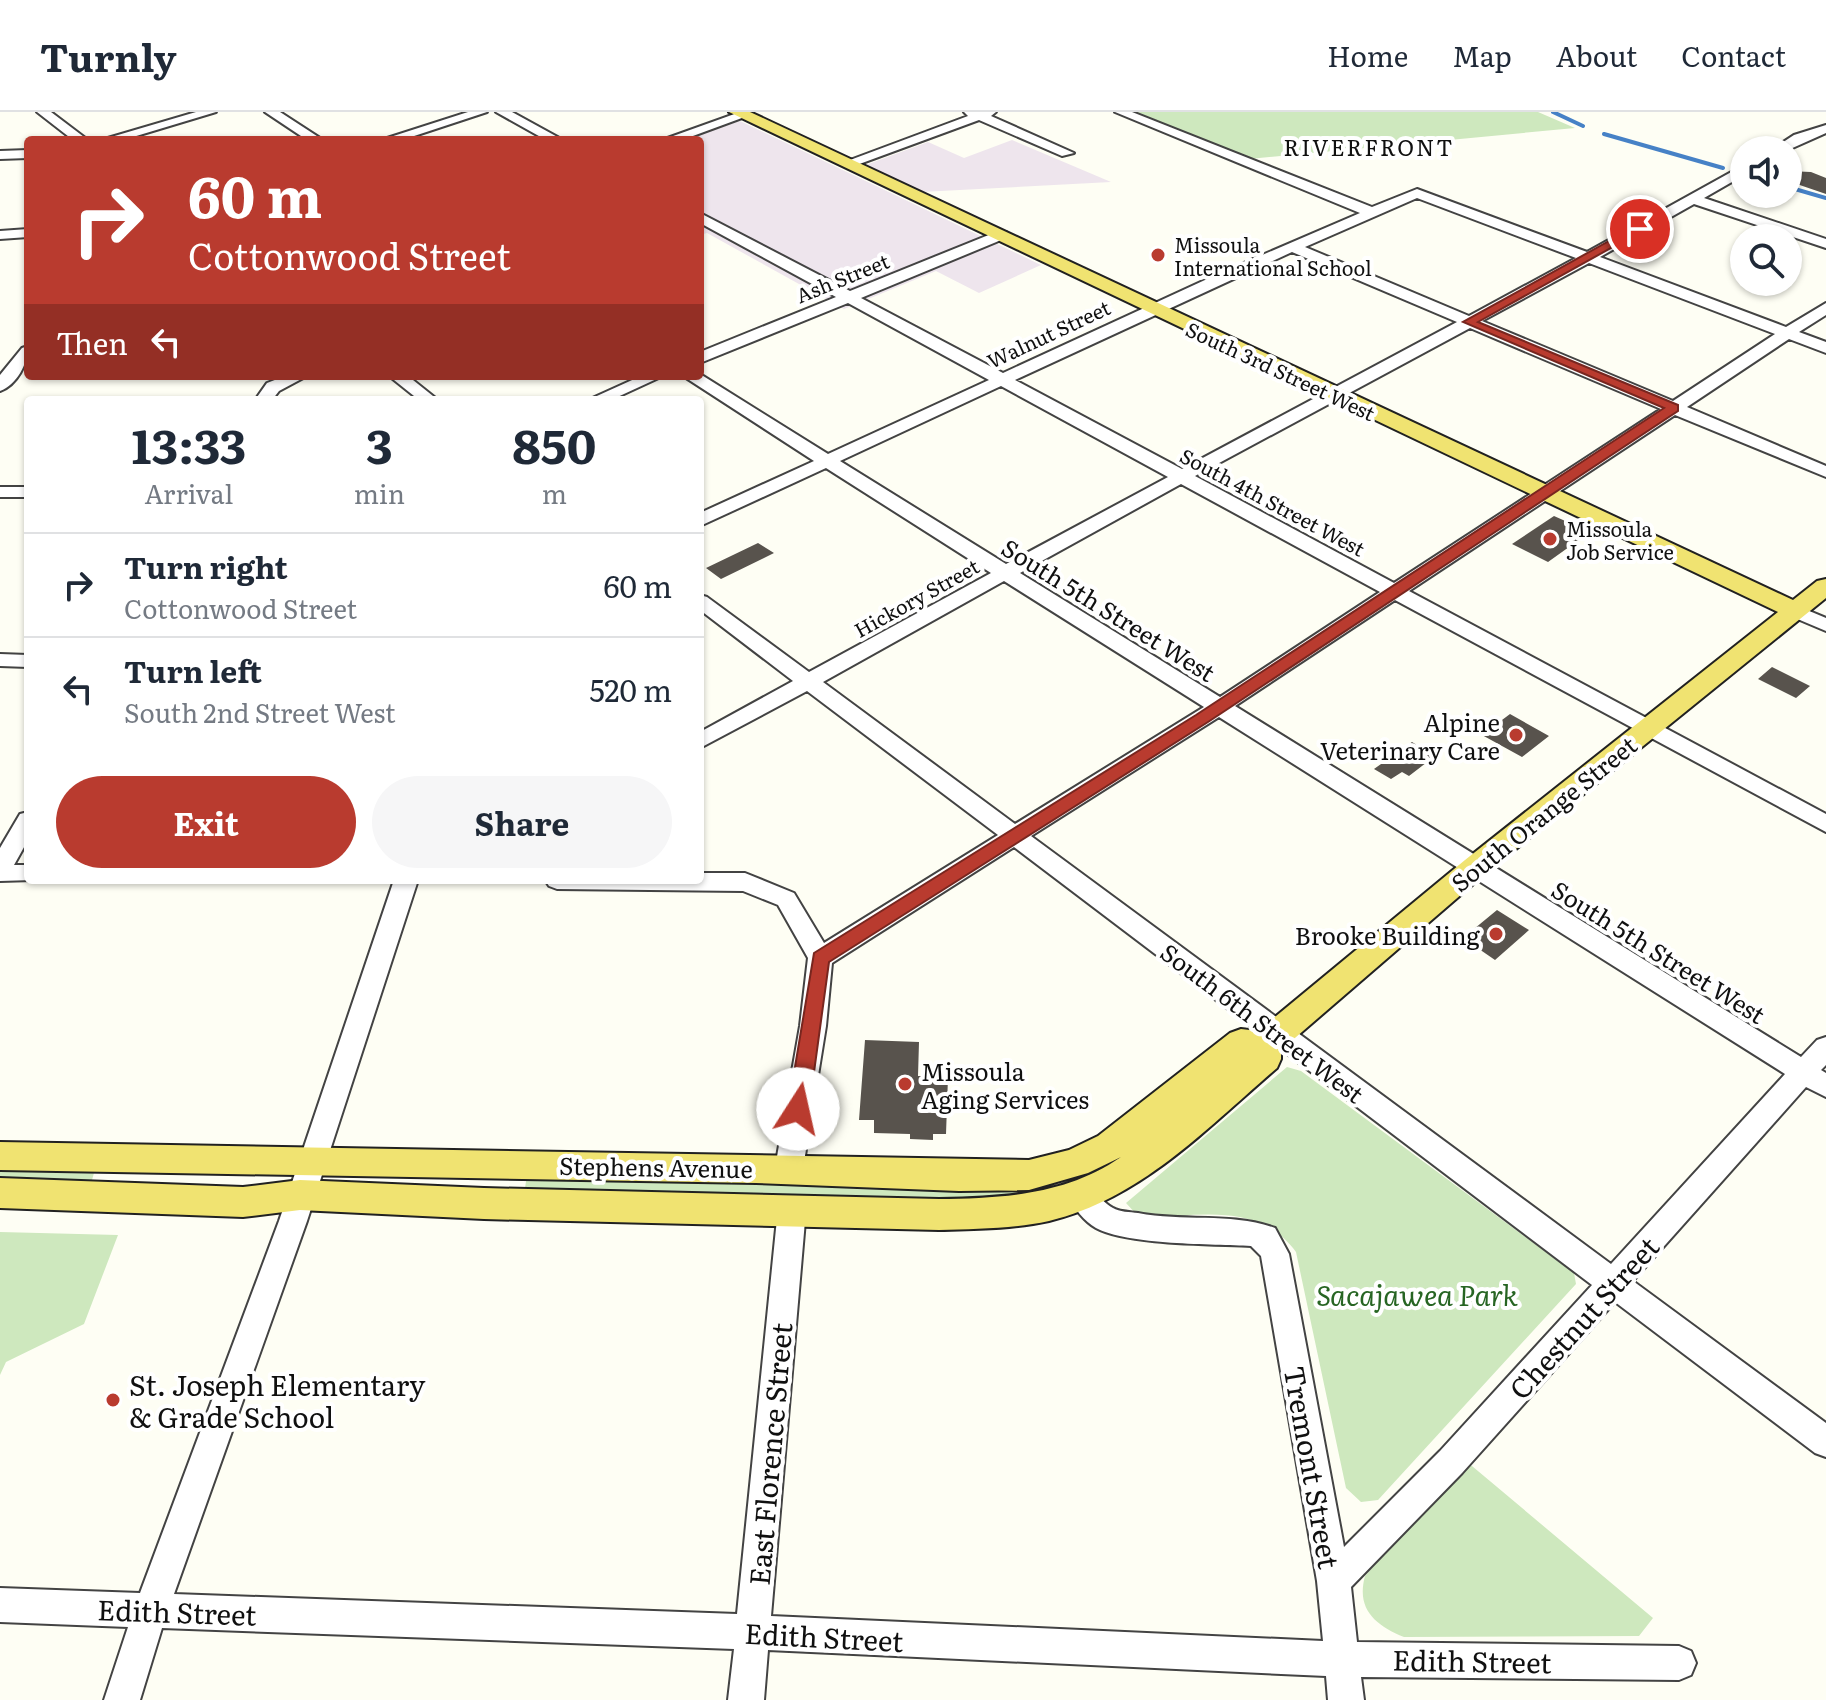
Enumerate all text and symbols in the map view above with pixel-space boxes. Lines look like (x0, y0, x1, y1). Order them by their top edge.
text: Turnly (40, 27, 177, 84)
text: Home (1327, 34, 1408, 76)
text: Map (1452, 34, 1512, 76)
text: About (1556, 34, 1637, 76)
text: Contact (1681, 34, 1786, 76)
district label: RIVERFRONT (1283, 130, 1455, 163)
map controls (1730, 136, 1802, 296)
button: sound (1730, 136, 1802, 208)
text: 60 m (188, 152, 322, 235)
icon: right (56, 168, 160, 272)
pin (1606, 195, 1674, 263)
icon: arrive (1618, 207, 1662, 251)
button: search (1730, 224, 1802, 296)
text: Cottonwood Street (188, 228, 511, 281)
place label: Missoula International School (1174, 229, 1372, 282)
street label: Ash Street (791, 245, 893, 309)
marker: Missoula International School (1149, 246, 1167, 264)
street label: Walnut Street (981, 291, 1115, 375)
street label: South 3rd Street West (1181, 313, 1381, 427)
text: Then (56, 320, 128, 364)
icon: left (144, 320, 188, 364)
text: 13:33 (132, 408, 246, 479)
text: 3 (366, 408, 393, 479)
text: 850 (512, 408, 596, 479)
street label: South 4th Street West (1175, 439, 1371, 563)
text: Arrival (145, 473, 233, 512)
text: min (354, 473, 405, 512)
text: m (542, 473, 567, 512)
place label: Missoula Job Service (1566, 513, 1674, 566)
street label: South 5th Street West (996, 529, 1223, 689)
marker: Missoula Job Service (1541, 530, 1559, 548)
text: Turn right (124, 544, 288, 588)
street label: Hickory Street (848, 550, 984, 644)
icon: right (56, 563, 100, 607)
text: 60 m (603, 563, 672, 607)
text: Cottonwood Street (124, 588, 357, 627)
text: Turn left (124, 648, 262, 692)
icon: left (56, 667, 100, 711)
text: 520 m (589, 667, 672, 711)
text: South 2nd Street West (124, 692, 395, 731)
place label: Alpine Veterinary Care (1320, 704, 1500, 767)
marker: Alpine Veterinary Care (1507, 726, 1525, 744)
street label: South Orange Street (1443, 727, 1644, 899)
button: Exit (56, 776, 356, 868)
button: Share (372, 776, 672, 868)
street label: South 5th Street West (1546, 871, 1773, 1031)
place label: Brooke Building (1295, 917, 1481, 952)
marker: Brooke Building (1487, 925, 1505, 943)
street label: South 6th Street West (1154, 934, 1372, 1110)
place label: Missoula Aging Services (921, 1053, 1089, 1116)
position arrow (756, 1067, 840, 1151)
marker: Missoula Aging Services (896, 1075, 914, 1093)
street label: Stephens Avenue (559, 1147, 753, 1185)
street label: Chestnut Street (1498, 1226, 1668, 1408)
park label: Sacajawea Park (1316, 1273, 1518, 1315)
street label: East Florence Street (737, 1320, 801, 1587)
street label: Tremont Street (1275, 1362, 1352, 1572)
place label: St. Joseph Elementary & Grade School (129, 1363, 426, 1437)
marker: St. Joseph Elementary & Grade School (104, 1391, 122, 1409)
street label: Edith Street (97, 1587, 258, 1635)
street label: Edith Street (743, 1611, 905, 1661)
street label: Edith Street (1392, 1638, 1553, 1682)

